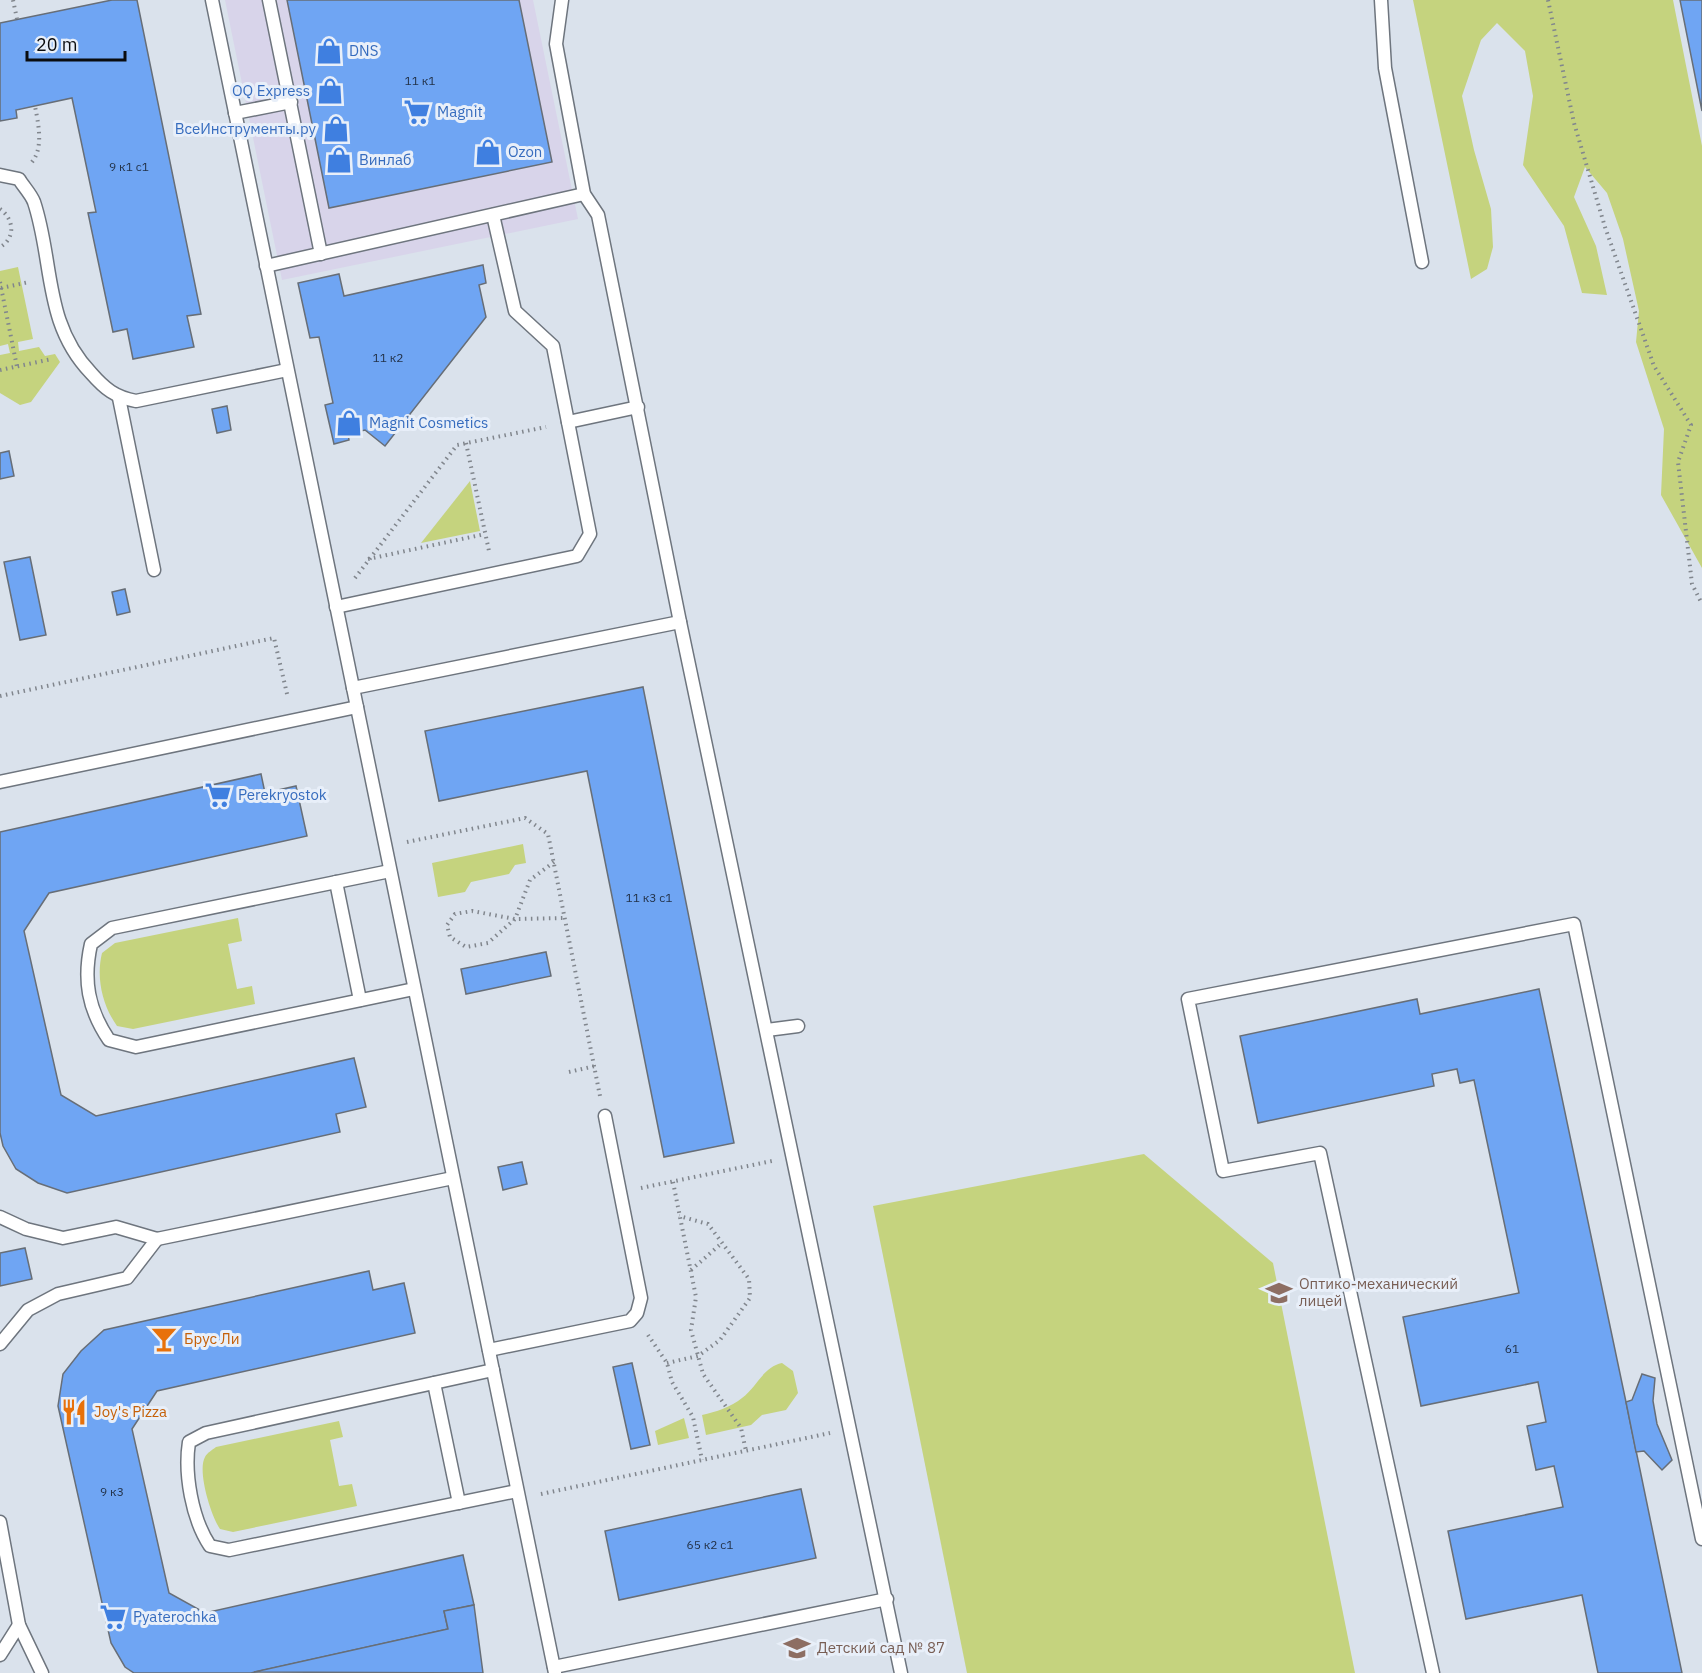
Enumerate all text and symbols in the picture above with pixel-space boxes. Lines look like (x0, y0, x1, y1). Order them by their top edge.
scale bar (27, 24, 124, 62)
text: 20 m (36, 33, 78, 56)
shop icon: DNS (314, 36, 344, 66)
place label: DNS (349, 41, 378, 60)
house number: 11 к1 (404, 73, 436, 88)
shop icon: OQ Express (315, 76, 345, 106)
place label: OQ Express (232, 81, 310, 100)
supermarket icon: Magnit (402, 97, 432, 127)
place label: Magnit (437, 102, 483, 121)
shop icon: ВсеИнструменты.ру (321, 114, 351, 144)
place label: ВсеИнструменты.ру (175, 119, 317, 138)
shop icon: Ozon (473, 137, 503, 167)
place label: Ozon (508, 142, 542, 161)
shop icon: Винлаб (324, 145, 354, 175)
place label: Винлаб (359, 150, 411, 169)
house number: 9 к1 с1 (109, 159, 149, 174)
house number: 11 к2 (372, 350, 404, 365)
shop icon: Magnit Cosmetics (334, 408, 364, 438)
place label: Magnit Cosmetics (369, 413, 488, 432)
supermarket icon: Perekryostok (203, 780, 233, 810)
place label: Perekryostok (238, 785, 327, 804)
house number: 11 к3 с1 (625, 890, 673, 905)
place label: Оптико-механический лицей (1299, 1274, 1458, 1310)
school or university icon: Оптико-механический лицей (1264, 1278, 1294, 1308)
bar icon: Брус Ли (149, 1324, 179, 1354)
place label: Брус Ли (184, 1329, 240, 1348)
house number: 61 (1505, 1341, 1519, 1356)
restaurant icon: Joy's Pizza (59, 1397, 89, 1427)
place label: Joy's Pizza (94, 1402, 167, 1421)
house number: 9 к3 (100, 1484, 124, 1499)
house number: 65 к2 с1 (686, 1537, 734, 1552)
supermarket icon: Pyaterochka (98, 1602, 128, 1632)
place label: Pyaterochka (133, 1607, 217, 1626)
school or university icon: Детский сад № 87 (782, 1633, 812, 1663)
place label: Детский сад № 87 (817, 1638, 945, 1657)

